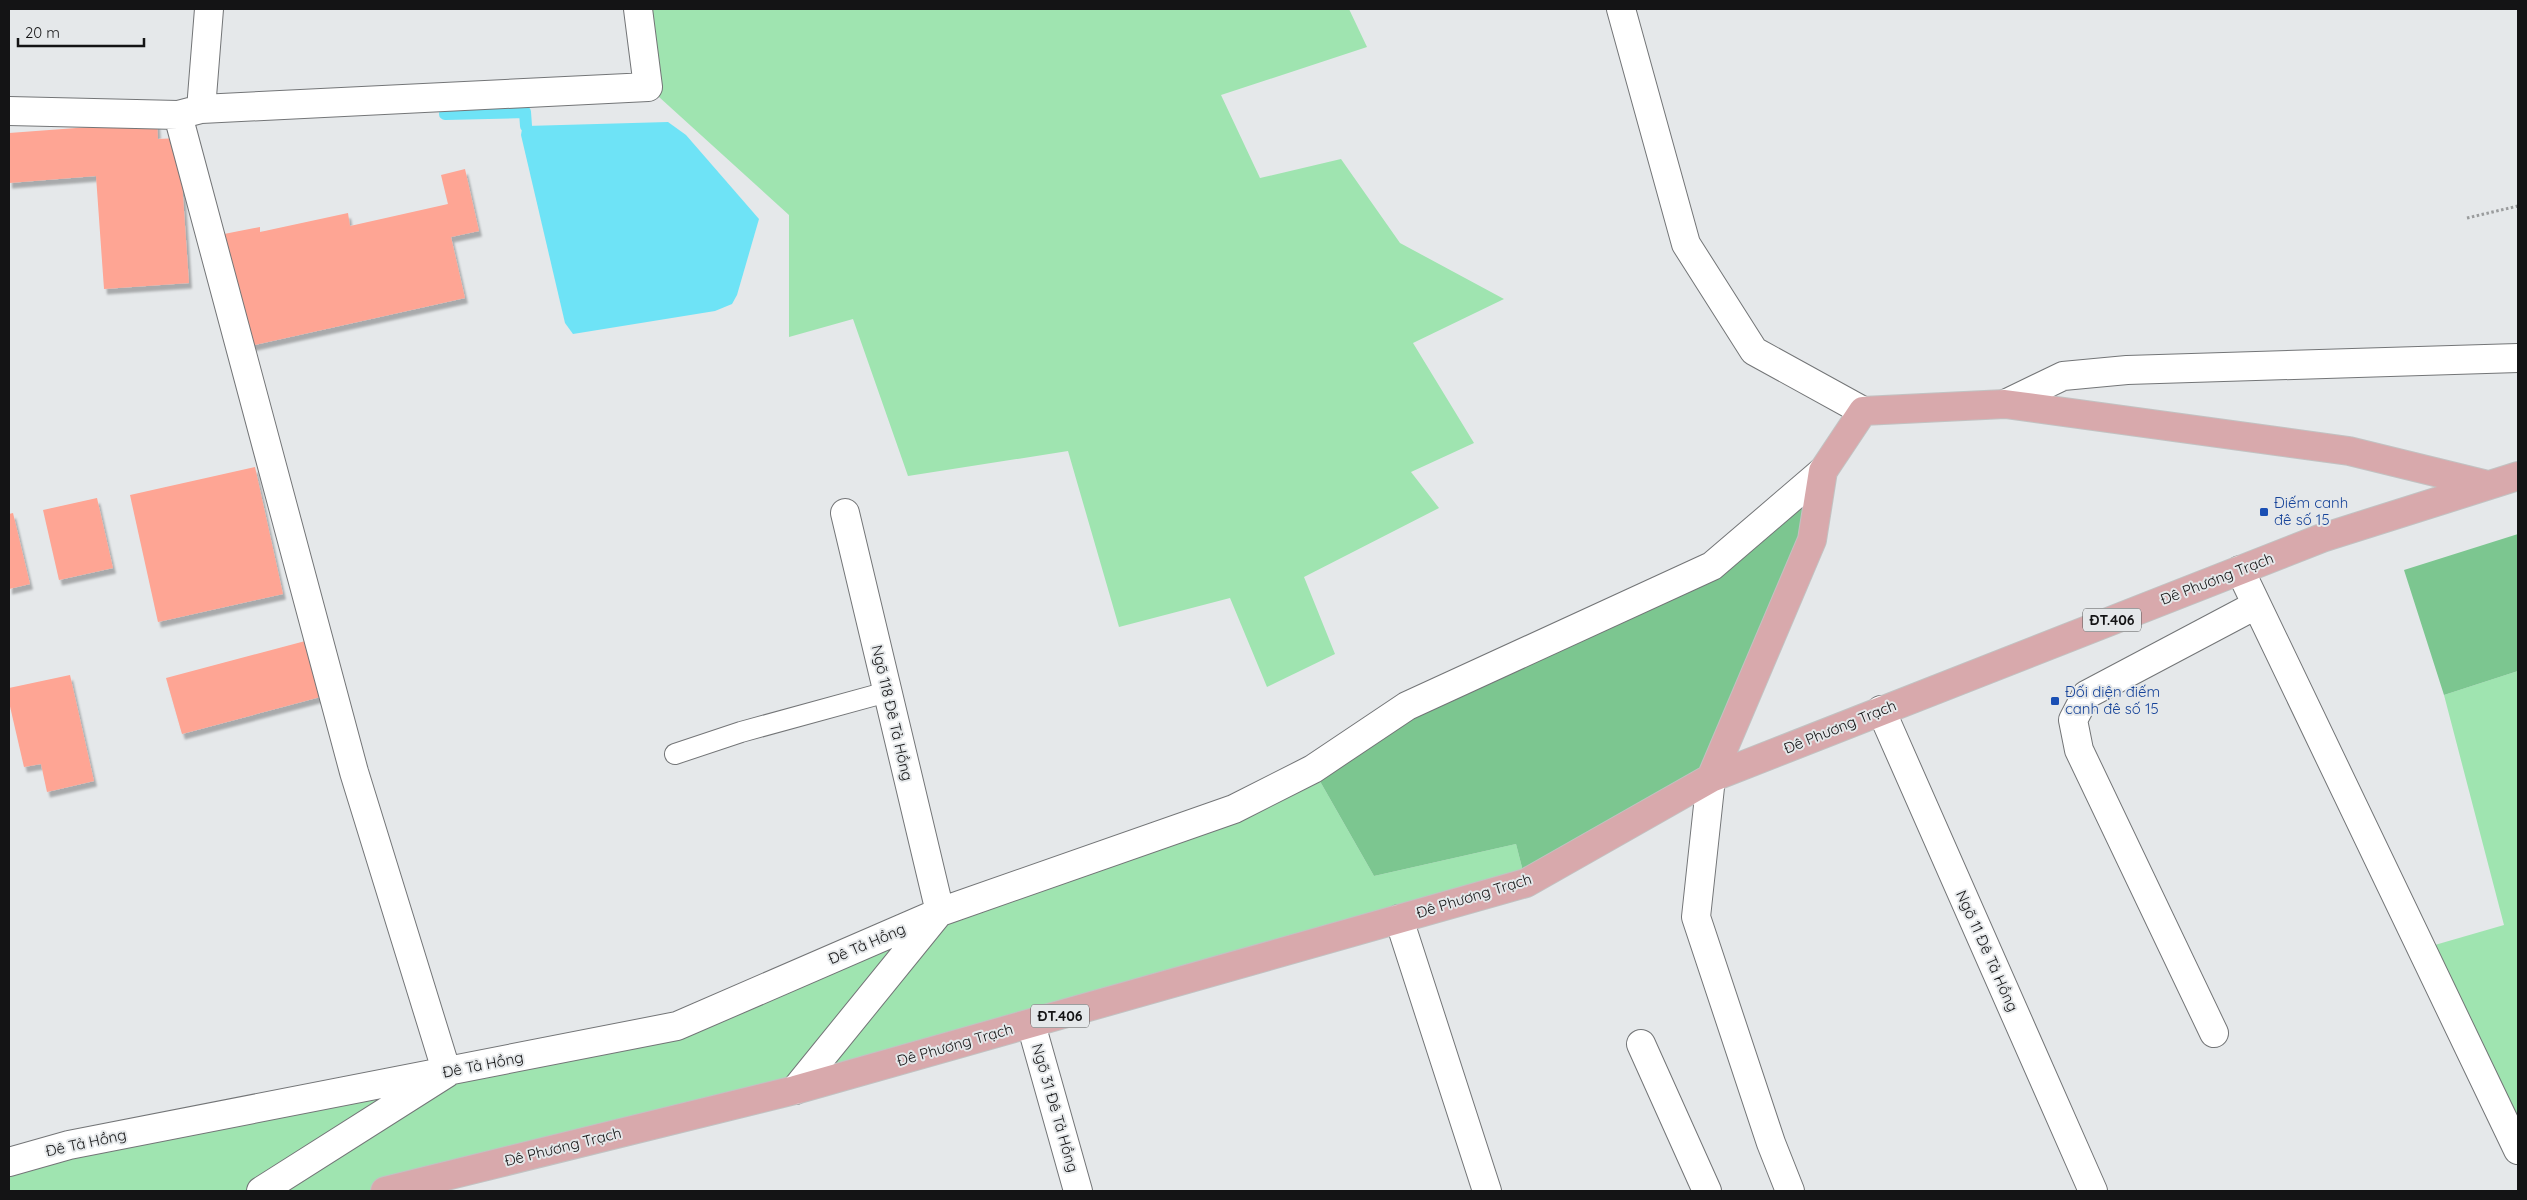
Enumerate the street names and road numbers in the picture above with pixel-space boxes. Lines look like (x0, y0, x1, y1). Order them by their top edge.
street label: Đê Phương Trạch (2158, 548, 2276, 609)
road number: ĐT.406 (2083, 608, 2141, 632)
street label: Ngõ 118 Đê Tả Hồng (868, 643, 917, 783)
street label: Đê Phương Trạch (1781, 695, 1899, 758)
street label: Đê Phương Trạch (1414, 869, 1534, 922)
street label: Ngõ 11 Đê Tả Hồng (1952, 887, 2023, 1014)
street label: Đê Tả Hồng (825, 919, 908, 968)
road number: ĐT.406 (1031, 1004, 1089, 1028)
street label: Đê Phương Trạch (895, 1019, 1015, 1070)
street label: Ngõ 31 Đê Tả Hồng (1028, 1041, 1083, 1174)
street label: Đê Tả Hồng (441, 1047, 525, 1082)
street label: Đê Phương Trạch (503, 1123, 623, 1170)
street label: Đê Tả Hồng (44, 1125, 128, 1160)

